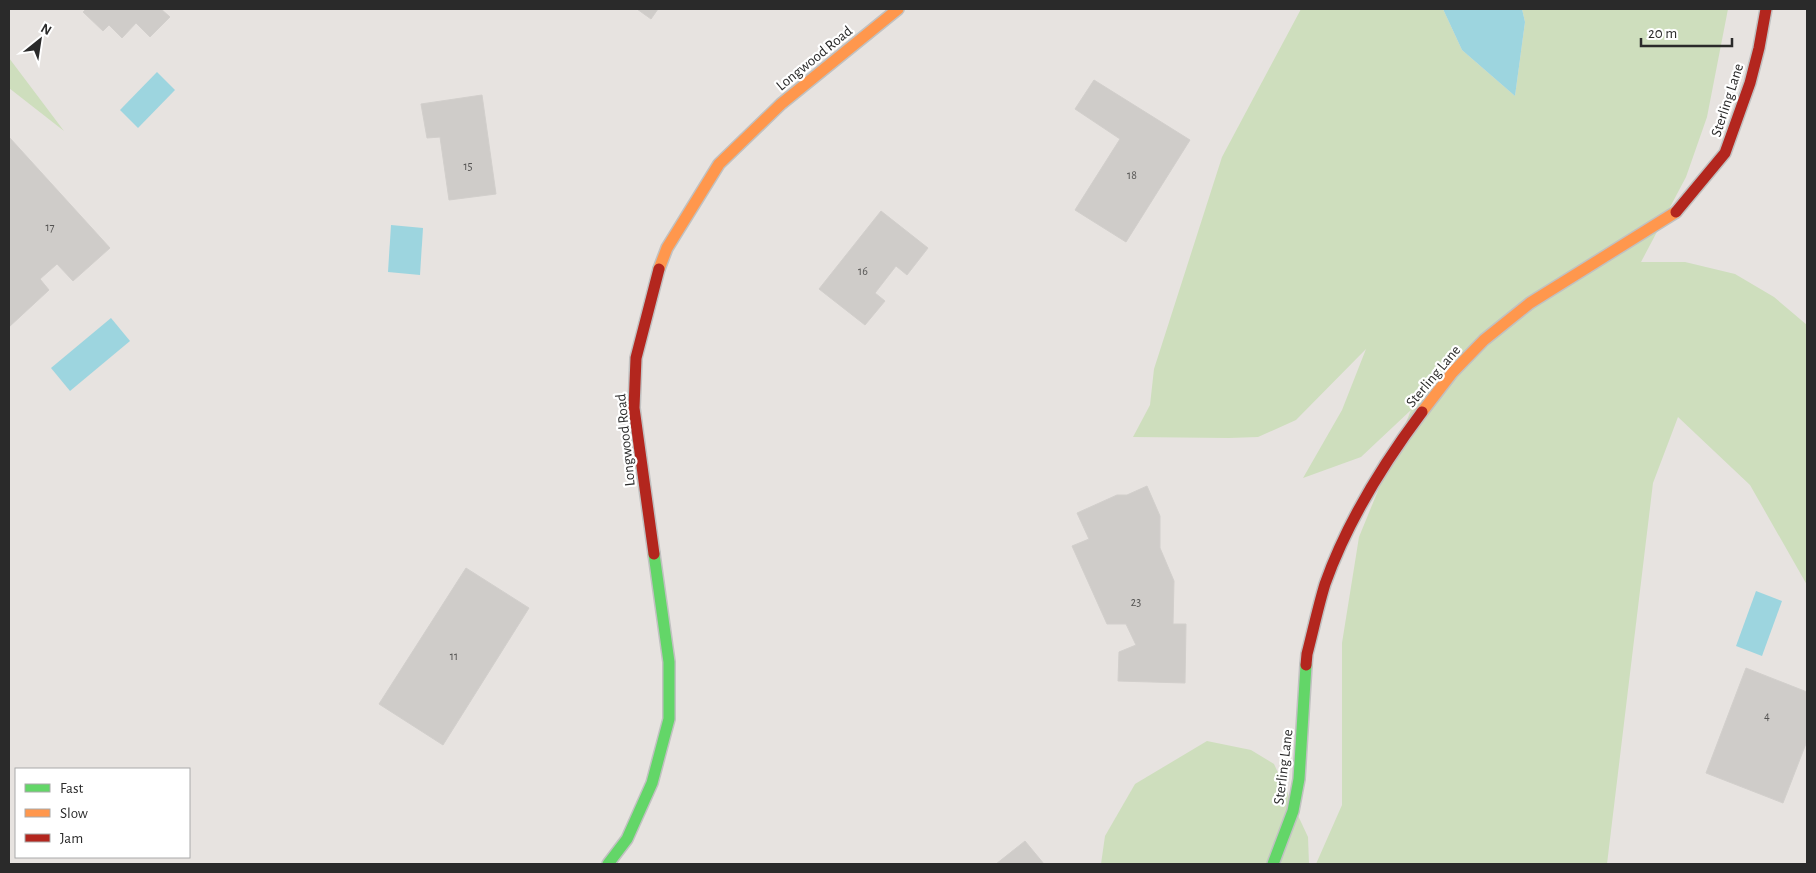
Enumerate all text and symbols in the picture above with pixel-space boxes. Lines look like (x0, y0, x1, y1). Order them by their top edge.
north arrow (15, 15, 65, 65)
scale bar (1641, 15, 1732, 47)
text: N (38, 21, 54, 38)
street label: Longwood Road (773, 23, 855, 93)
text: 20 m (1648, 26, 1677, 41)
street label: Sterling Lane (1709, 62, 1746, 139)
house number: 15 (463, 160, 473, 172)
house number: 18 (1127, 169, 1137, 181)
house number: 17 (45, 221, 55, 233)
house number: 16 (858, 265, 868, 277)
street label: Sterling Lane (1403, 342, 1464, 410)
street label: Longwood Road (613, 393, 638, 487)
house number: 23 (1131, 596, 1141, 608)
house number: 11 (450, 650, 458, 662)
house number: 4 (1764, 710, 1770, 722)
street label: Sterling Lane (1271, 728, 1296, 806)
legend (15, 768, 190, 858)
text: Fast (60, 781, 84, 796)
text: Slow (60, 806, 88, 821)
text: Jam (60, 831, 83, 846)

